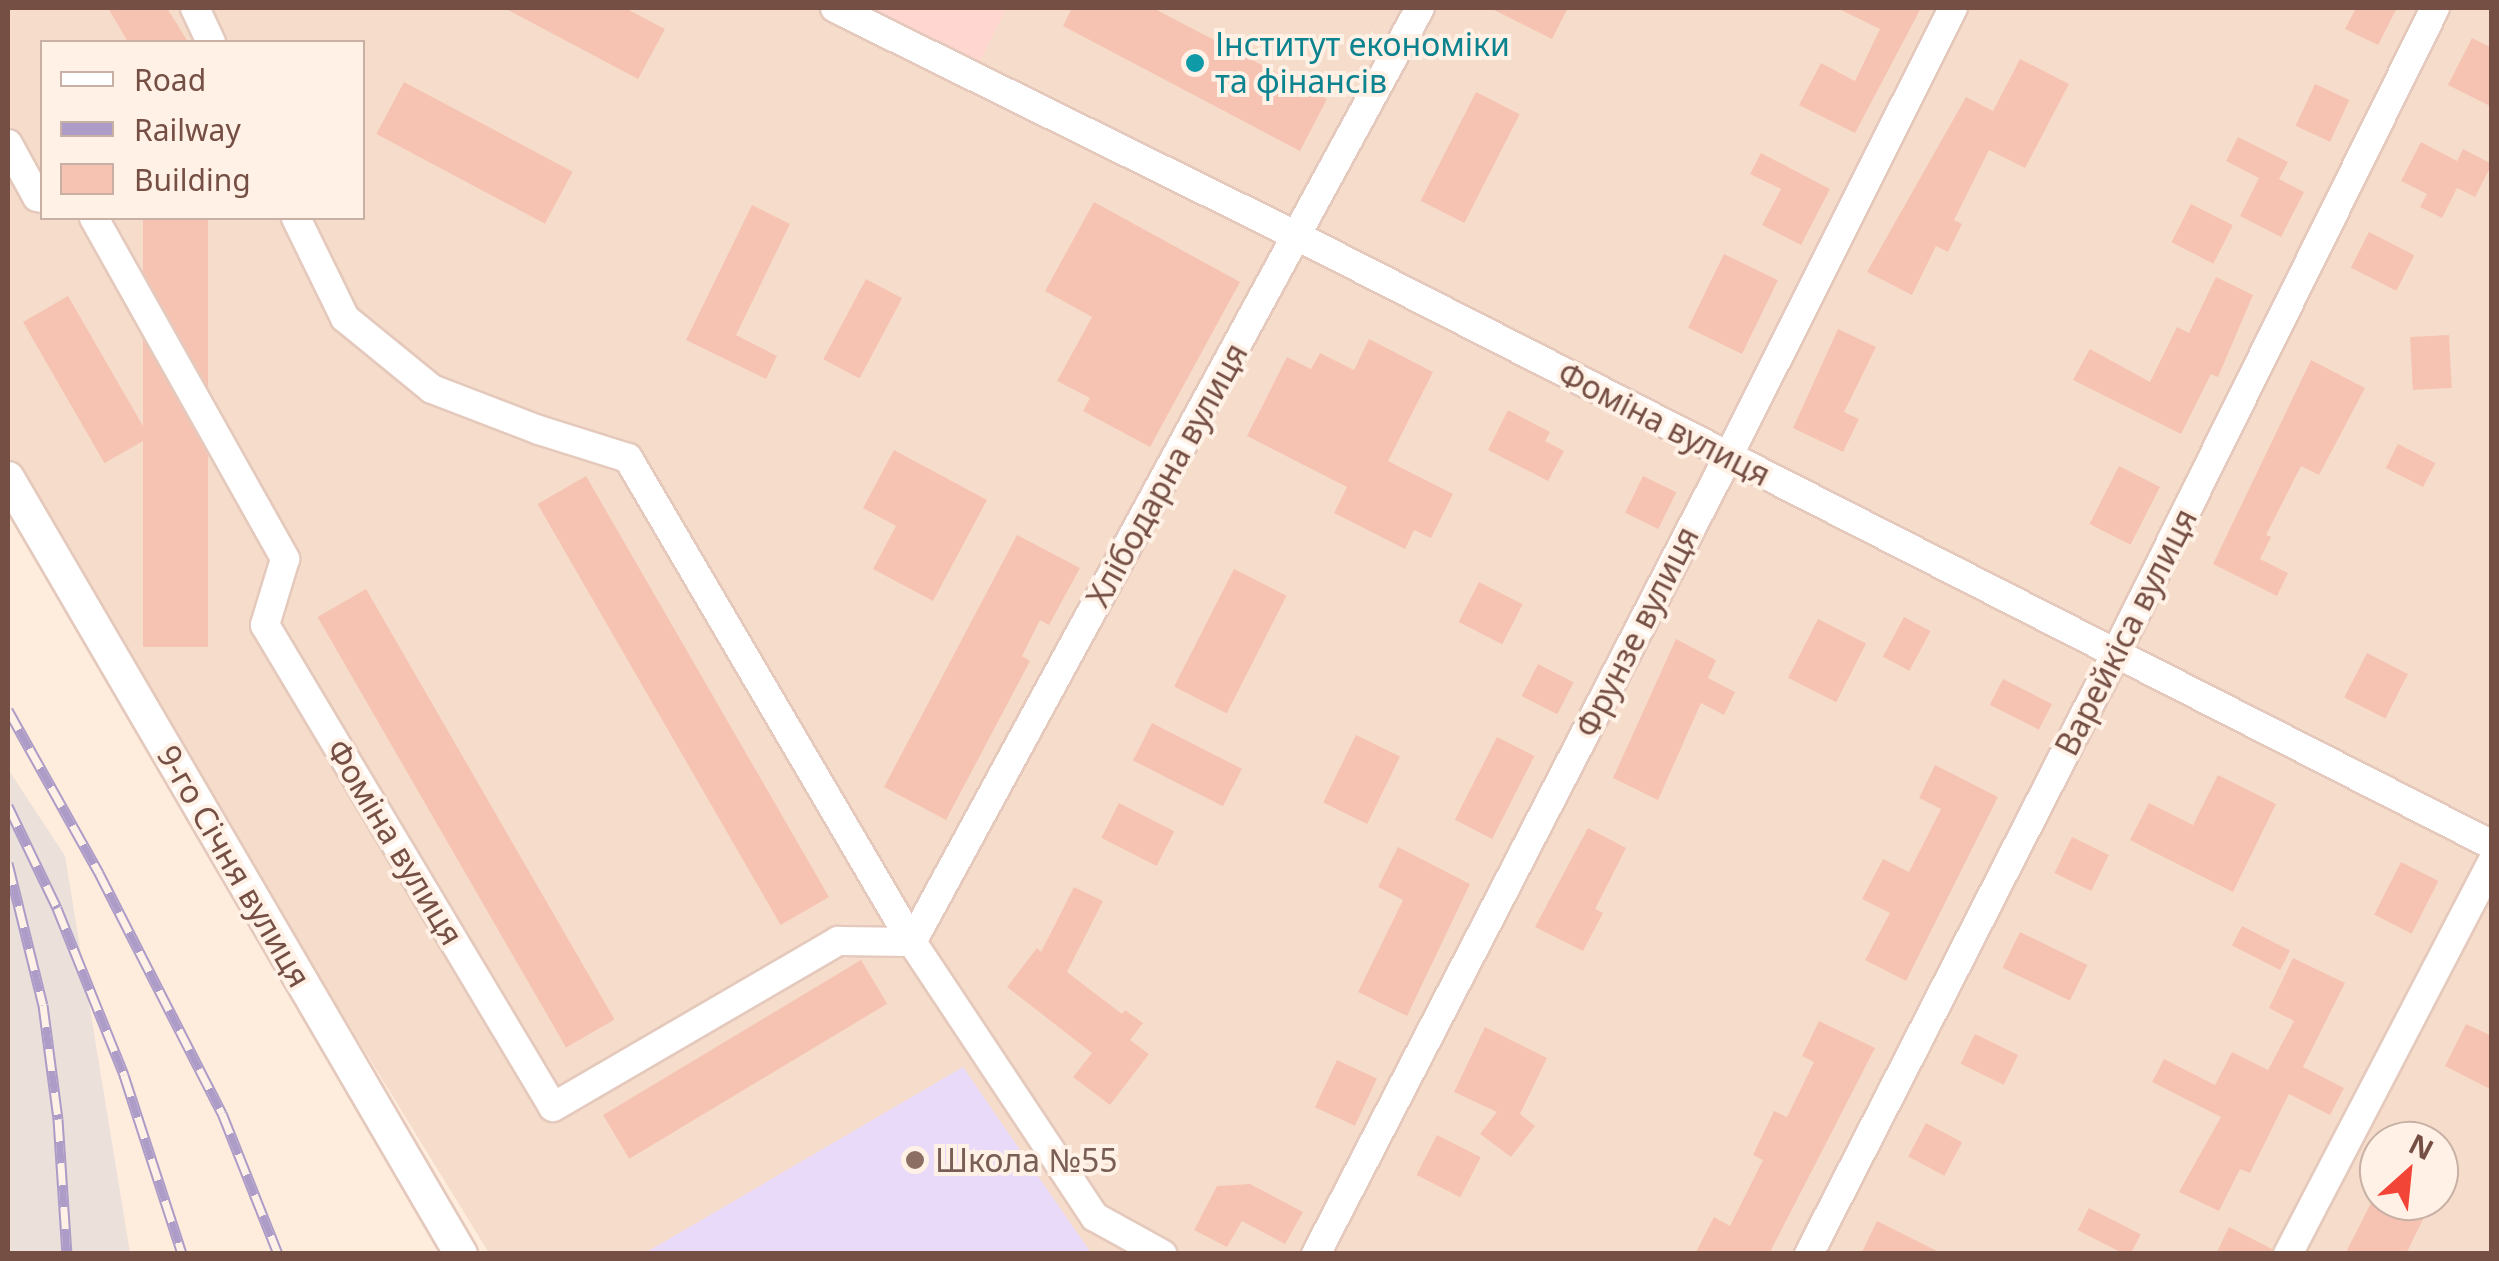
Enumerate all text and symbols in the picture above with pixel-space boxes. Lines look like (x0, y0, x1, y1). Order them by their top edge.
place label: Інститут економіки та фінансів (1215, 26, 1510, 101)
legend (40, 40, 365, 220)
marker: Інститут економіки та фінансів (1184, 52, 1206, 74)
text: Road (134, 59, 206, 100)
text: Railway (134, 109, 241, 150)
text: Building (134, 159, 251, 200)
street label: Хлібодарна вулиця (1079, 337, 1255, 613)
street label: Фоміна вулиця (1552, 354, 1776, 494)
street label: Варейкіса вулиця (2047, 502, 2205, 762)
street label: Фрунзе вулиця (1567, 520, 1707, 744)
street label: Фоміна вулиця (319, 732, 471, 952)
street label: 9-го Січня вулиця (149, 738, 319, 994)
north arrow (2359, 1121, 2459, 1221)
text: N (2403, 1124, 2440, 1168)
place label: Школа №55 (935, 1141, 1118, 1179)
marker: Школа №55 (904, 1149, 926, 1171)

